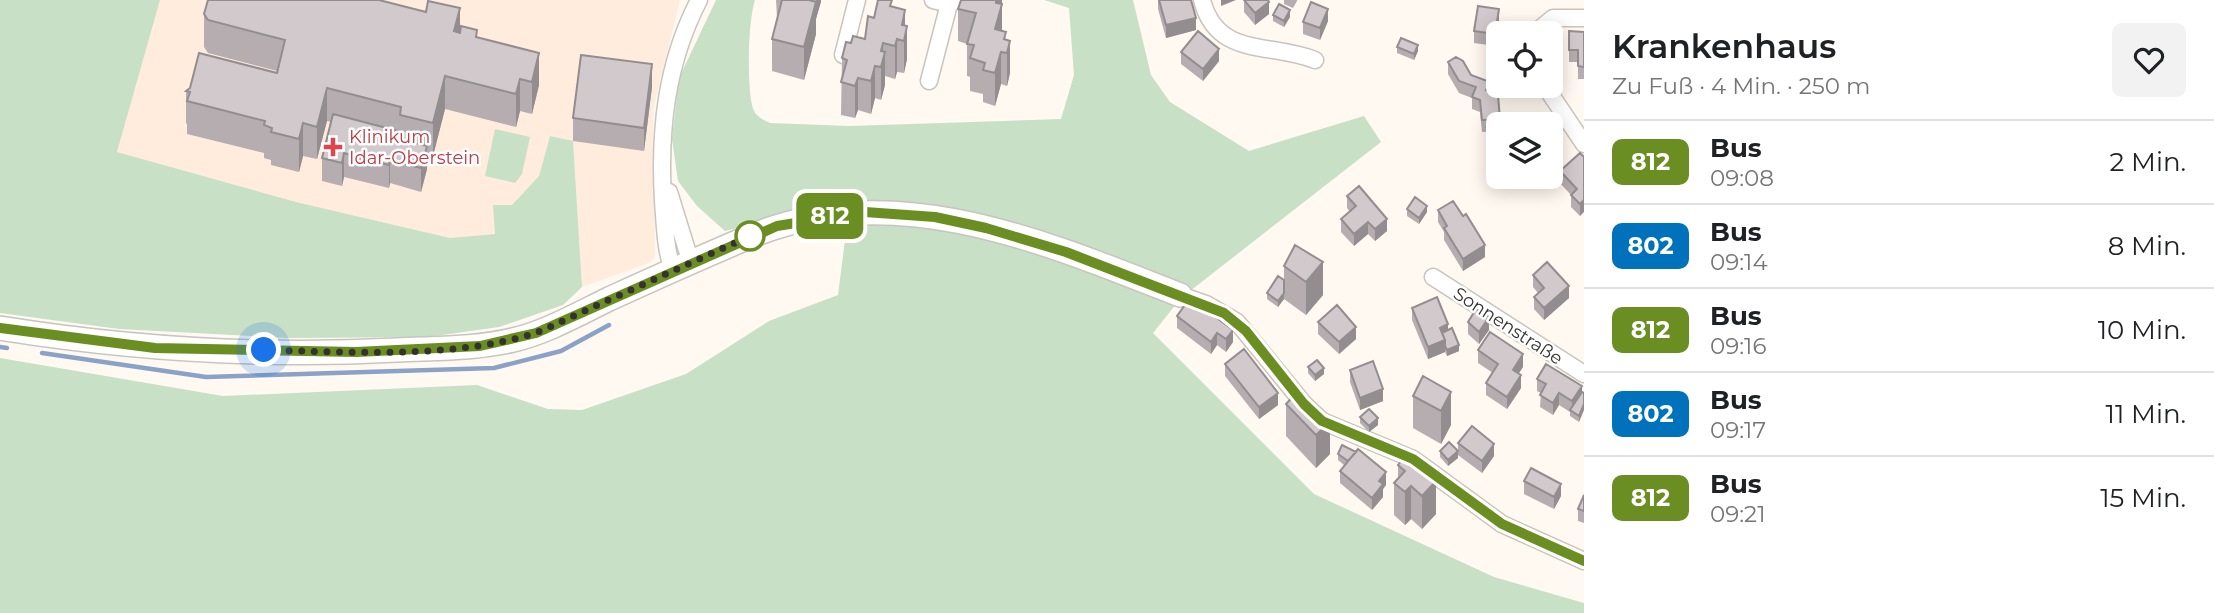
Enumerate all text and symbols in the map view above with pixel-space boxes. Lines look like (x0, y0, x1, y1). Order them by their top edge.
map controls (1486, 21, 1563, 189)
button: locate (1486, 21, 1563, 98)
button: heart (2112, 23, 2186, 97)
text: Krankenhaus (1612, 26, 1836, 66)
text: Zu Fuß · 4 Min. · 250 m (1612, 72, 1871, 100)
button: layers (1486, 112, 1563, 189)
place label: Klinikum Idar-Oberstein (349, 126, 480, 169)
text: Bus (1710, 132, 1762, 164)
marker: Klinikum Idar-Oberstein (323, 137, 343, 157)
text: 2 Min. (2110, 146, 2186, 178)
text: 812 (1631, 147, 1670, 176)
text: 09:08 (1710, 164, 1774, 192)
line badge: 812 (790, 193, 870, 239)
text: 812 (810, 201, 850, 230)
text: Bus (1710, 216, 1762, 248)
unlabelled marker (735, 221, 765, 251)
text: 8 Min. (2108, 230, 2186, 262)
text: 802 (1627, 231, 1674, 260)
text: 09:14 (1710, 248, 1768, 276)
street label: Sonnenstraße (1449, 283, 1567, 370)
text: Bus (1710, 300, 1762, 332)
text: 10 Min. (2098, 314, 2186, 346)
text: 812 (1631, 315, 1670, 344)
your location (246, 332, 281, 367)
text: 09:16 (1710, 332, 1766, 360)
text: Bus (1710, 384, 1762, 416)
text: 11 Min. (2106, 398, 2186, 430)
text: 802 (1627, 399, 1674, 428)
text: 09:17 (1710, 416, 1766, 444)
text: Bus (1710, 468, 1762, 500)
text: 15 Min. (2100, 482, 2186, 514)
text: 812 (1631, 483, 1670, 512)
text: 09:21 (1710, 500, 1765, 528)

